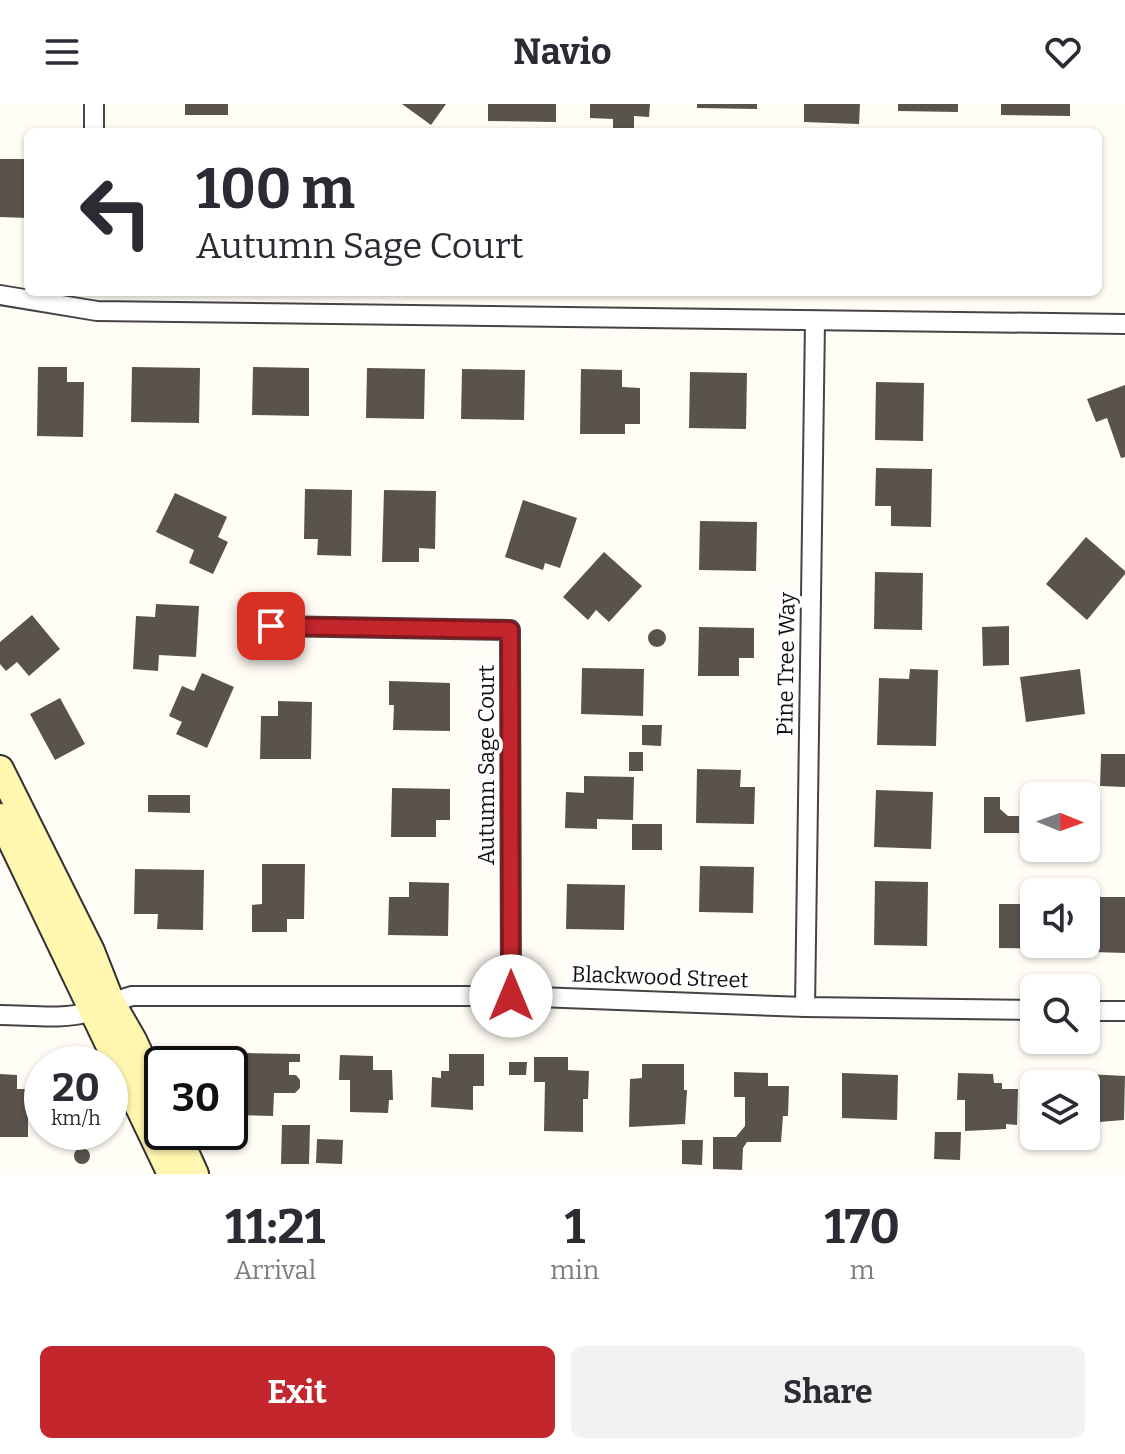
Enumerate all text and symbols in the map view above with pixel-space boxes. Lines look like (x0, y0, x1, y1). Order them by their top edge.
icon: menu (40, 30, 84, 74)
text: Navio (513, 30, 612, 74)
icon: heart (1041, 30, 1085, 74)
text: 100 m (196, 156, 355, 223)
icon: left (64, 160, 168, 264)
text: Autumn Sage Court (196, 224, 524, 268)
pin (237, 592, 305, 660)
street label: Pine Tree Way (771, 592, 801, 736)
icon: arrive (249, 604, 293, 648)
street label: Autumn Sage Court (473, 665, 500, 865)
north arrow (1020, 782, 1100, 862)
map controls (1020, 782, 1100, 1150)
button: sound (1020, 878, 1100, 958)
position arrow (469, 954, 553, 1038)
street label: Blackwood Street (571, 960, 749, 994)
button: search (1020, 974, 1100, 1054)
speed limit sign: 30 (144, 1046, 248, 1150)
text: 20 (52, 1064, 100, 1112)
button: layers (1020, 1070, 1100, 1150)
text: km/h (51, 1106, 101, 1130)
text: 11:21 (225, 1198, 325, 1256)
text: 1 (564, 1198, 585, 1256)
text: 170 (824, 1198, 900, 1256)
text: Arrival (234, 1255, 316, 1286)
text: min (550, 1255, 599, 1286)
text: m (850, 1255, 875, 1286)
button: Exit (40, 1346, 555, 1438)
button: Share (571, 1346, 1085, 1438)

